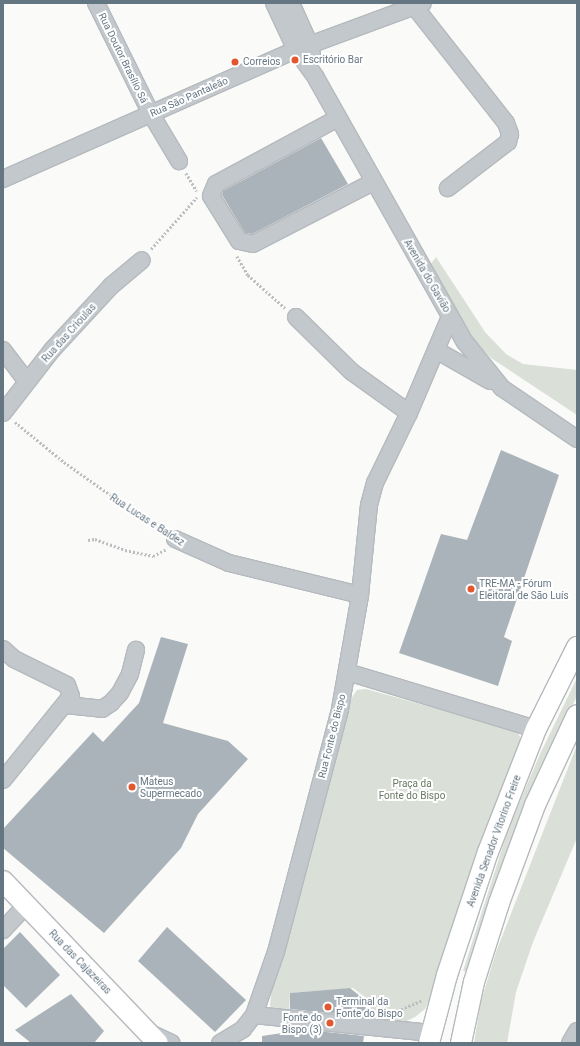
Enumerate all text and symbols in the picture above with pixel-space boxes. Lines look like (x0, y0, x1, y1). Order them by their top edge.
street label: Rua Doutor Brasílio Sá (96, 11, 150, 105)
place label: Escritório Bar (303, 54, 363, 66)
marker: Escritório Bar (290, 55, 300, 65)
place label: Correios (243, 56, 280, 68)
marker: Correios (230, 57, 240, 67)
street label: Rua São Pantaleão (148, 74, 230, 120)
street label: Avenida do Gavião (401, 237, 453, 315)
street label: Rua das Crioulas (39, 301, 99, 365)
street label: Rua Lucas e Baldez (108, 491, 186, 549)
place label: TRE-MA - Fórum Eleitoral de São Luís (479, 577, 569, 600)
marker: TRE-MA - Fórum Eleitoral de São Luís (466, 584, 476, 594)
street label: Rua Fonte do Bispo (316, 693, 348, 779)
street label: Avenida Senador Vitorino Freire (465, 773, 523, 909)
place label: Mateus Supermecado (140, 775, 202, 798)
park label: Praça da Fonte do Bispo (379, 777, 445, 800)
marker: Mateus Supermecado (127, 782, 137, 792)
street label: Rua das Cajazeiras (46, 927, 114, 997)
place label: Terminal da Fonte do Bispo (336, 995, 403, 1018)
marker: Terminal da Fonte do Bispo (323, 1002, 333, 1012)
place label: Fonte do Bispo (3) (282, 1011, 322, 1034)
marker: Fonte do Bispo (3) (325, 1018, 335, 1028)

